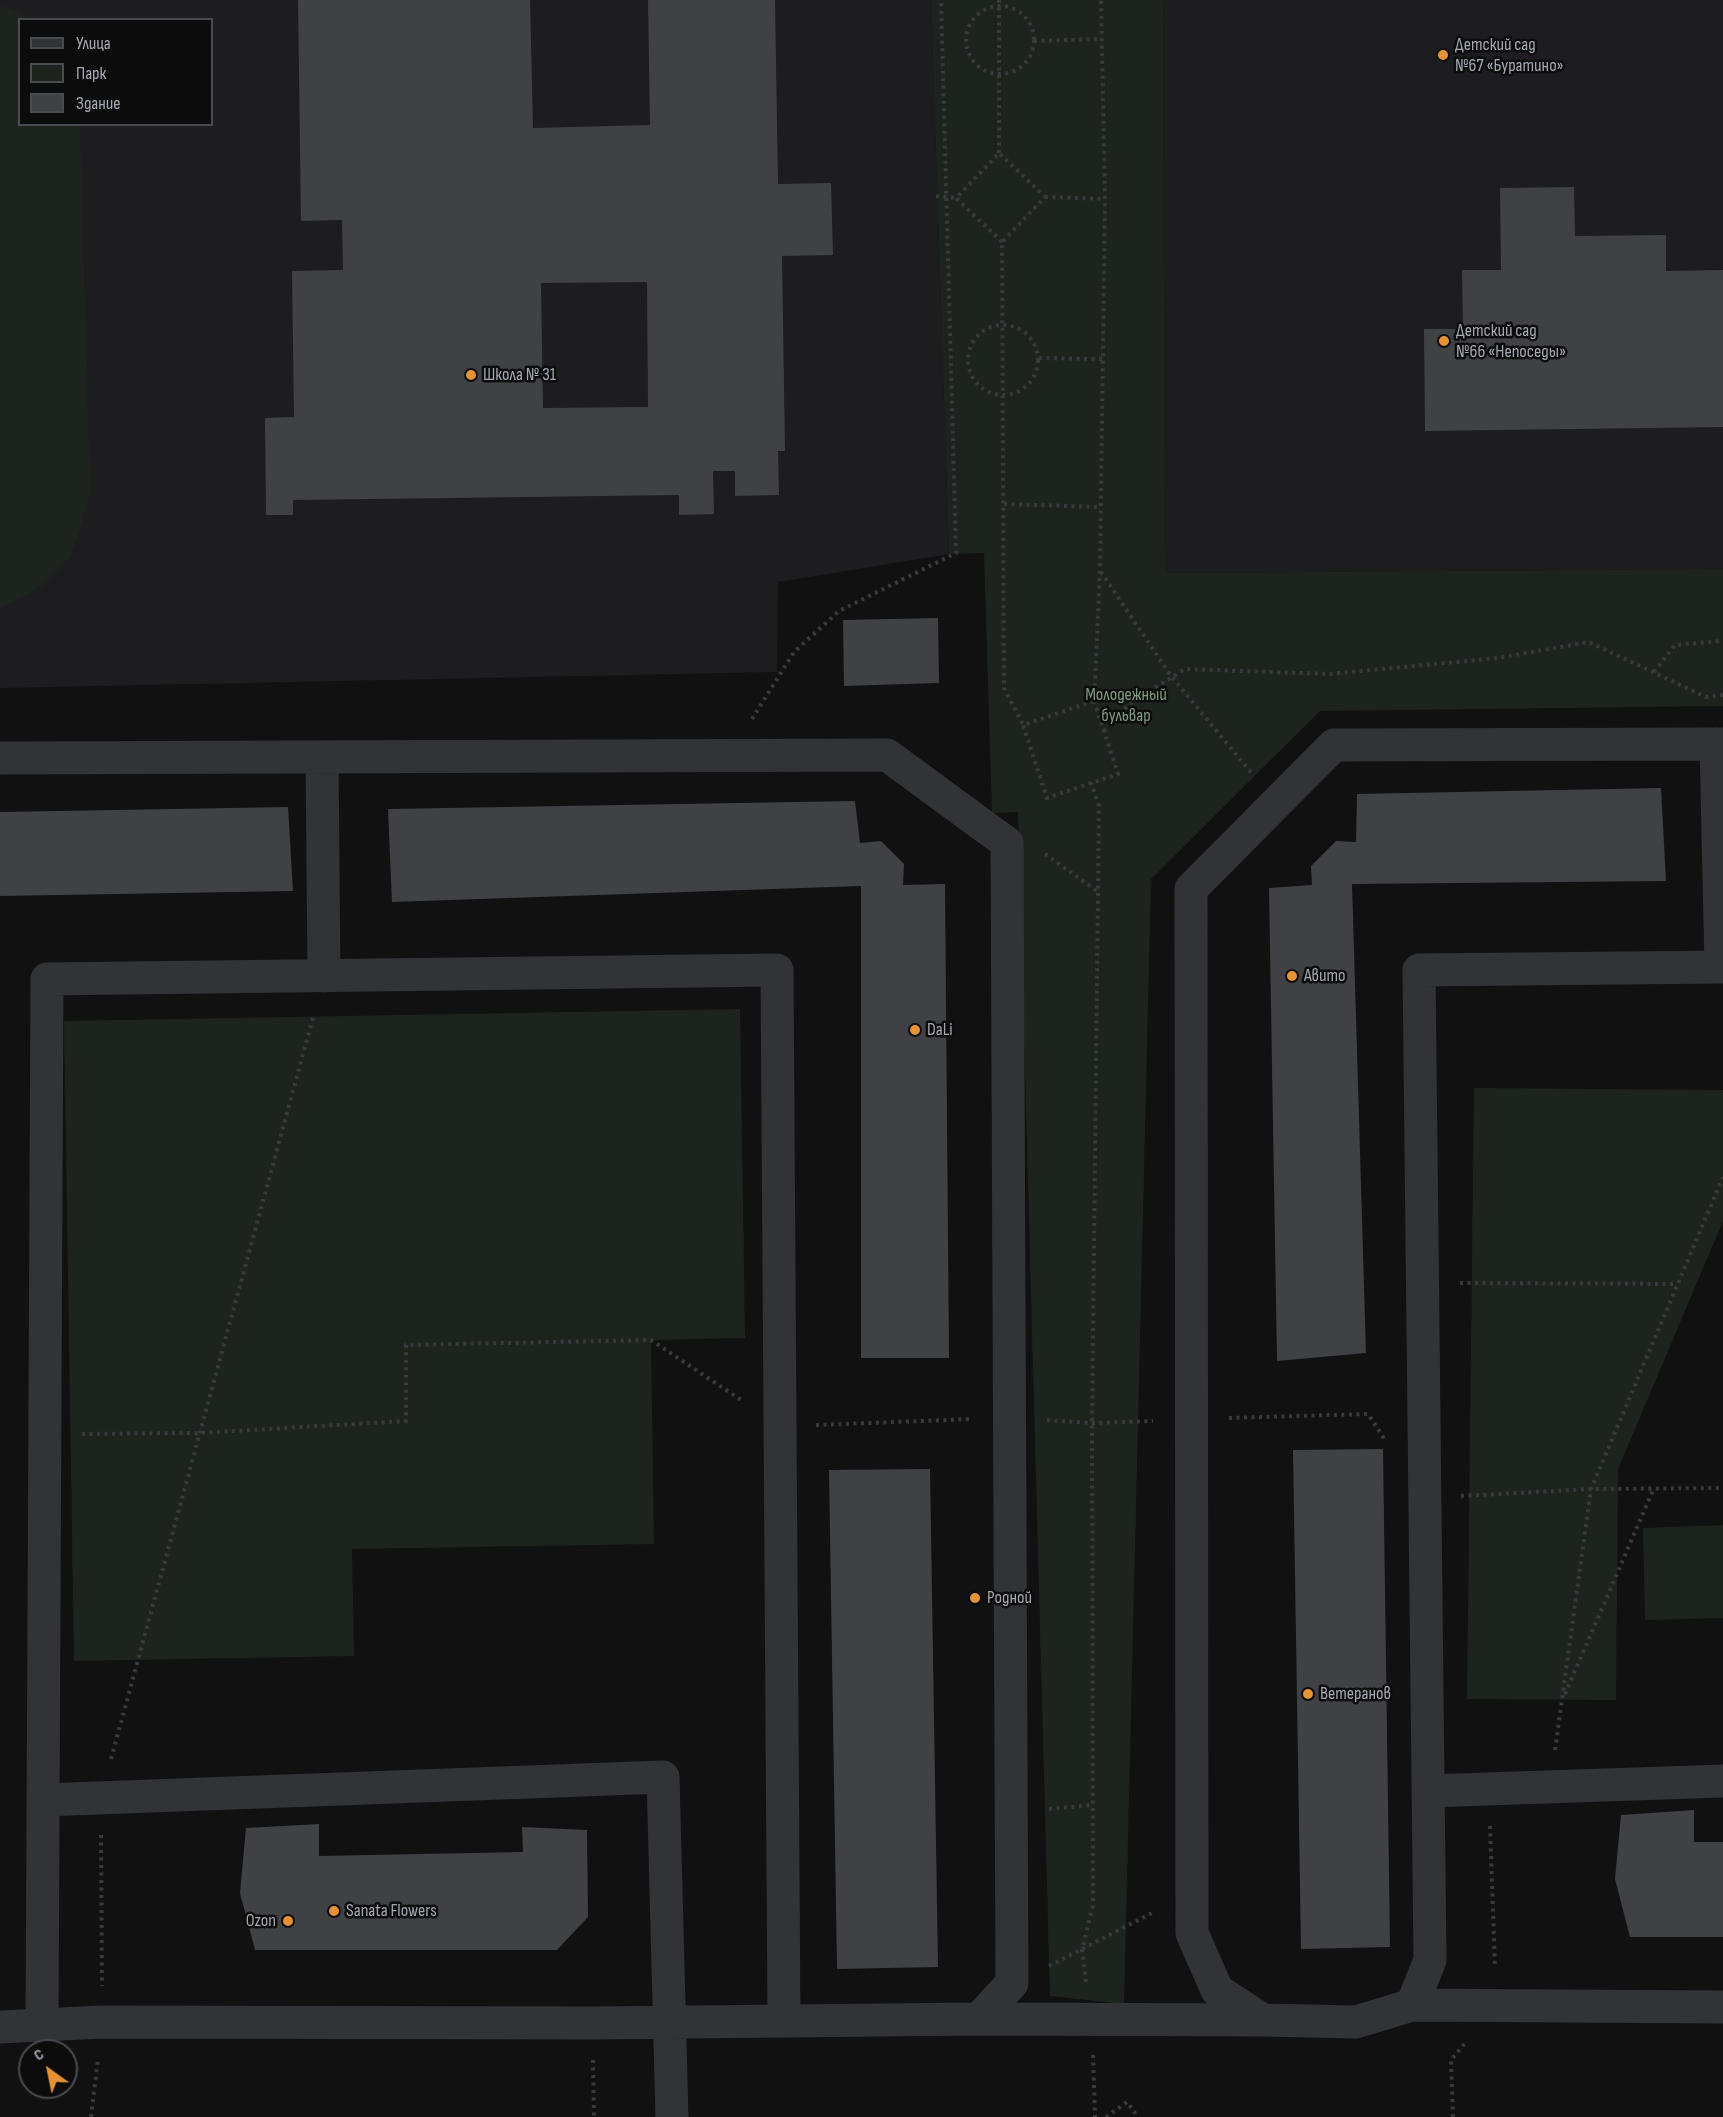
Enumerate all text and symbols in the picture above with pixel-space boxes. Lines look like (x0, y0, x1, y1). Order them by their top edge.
legend (18, 18, 213, 126)
text: Улица (76, 33, 111, 54)
place label: Детский сад №67 «Буратино» (1455, 34, 1564, 76)
marker: Детский сад №67 «Буратино» (1436, 48, 1450, 62)
text: Парк (76, 63, 106, 84)
text: Здание (76, 93, 121, 114)
place label: Детский сад №66 «Непоседы» (1456, 320, 1566, 362)
marker: Детский сад №66 «Непоседы» (1437, 334, 1451, 348)
place label: Школа № 31 (483, 364, 556, 386)
marker: Школа № 31 (464, 368, 478, 382)
park label: Молодежный бульвар (1085, 684, 1167, 726)
place label: Авито (1304, 965, 1346, 987)
marker: Авито (1285, 969, 1299, 983)
place label: DaLi (927, 1019, 953, 1041)
marker: DaLi (908, 1023, 922, 1037)
place label: Родной (987, 1587, 1032, 1609)
marker: Родной (968, 1591, 982, 1605)
place label: Ветеранов (1320, 1683, 1391, 1705)
marker: Ветеранов (1301, 1687, 1315, 1701)
place label: Sanata Flowers (346, 1900, 437, 1922)
marker: Sanata Flowers (327, 1904, 341, 1918)
place label: Ozon (246, 1910, 276, 1932)
marker: Ozon (281, 1914, 295, 1928)
north arrow (18, 2039, 78, 2099)
text: С (30, 2045, 48, 2065)

